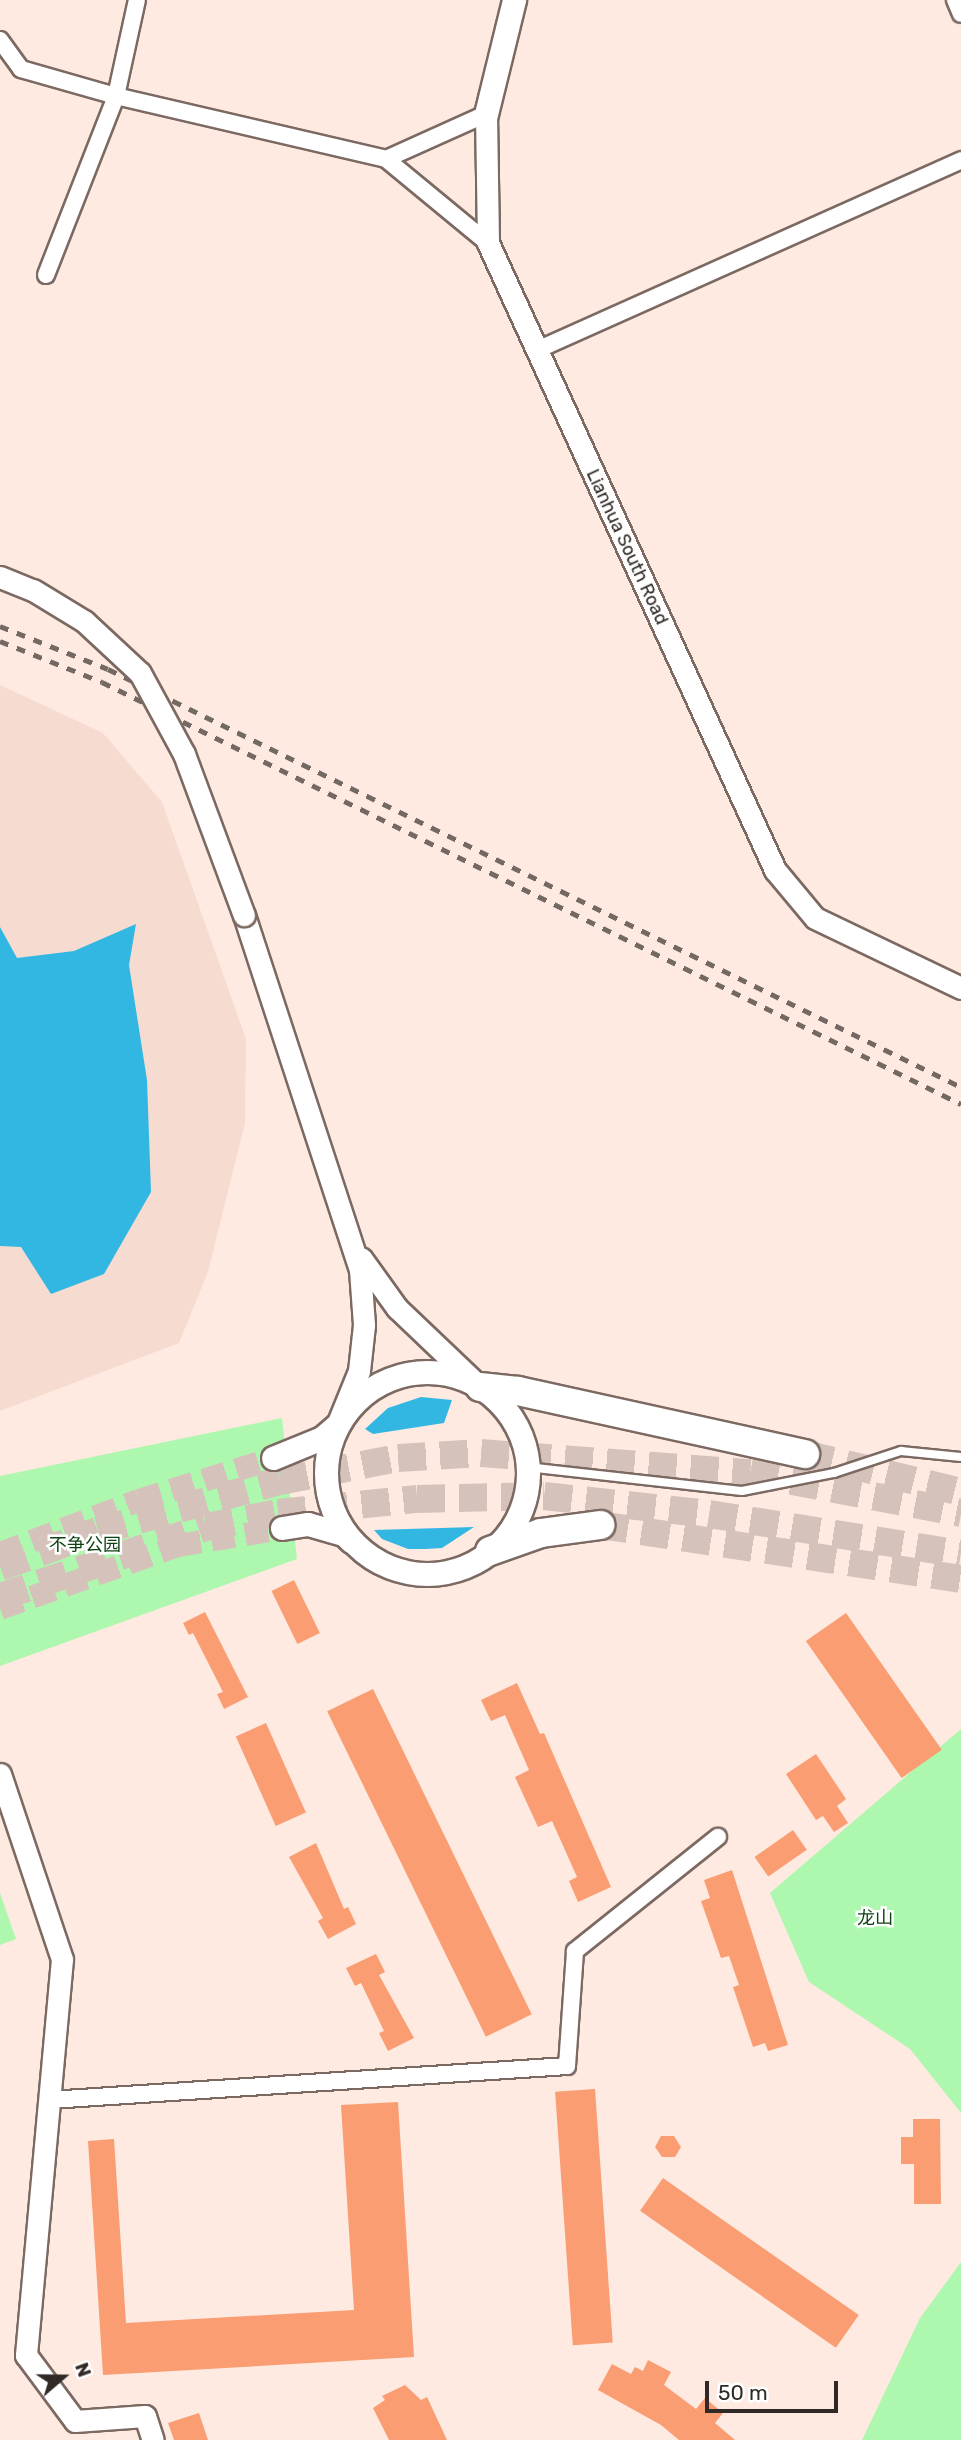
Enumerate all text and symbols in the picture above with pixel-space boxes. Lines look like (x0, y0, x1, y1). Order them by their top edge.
street label: Lianhua South Road (582, 466, 672, 628)
park label: 不争公园 (49, 1534, 121, 1556)
park label: 龙山 (857, 1907, 893, 1929)
north arrow (28, 2342, 98, 2412)
text: N (70, 2359, 96, 2380)
scale bar (709, 2366, 842, 2410)
text: 50 m (718, 2380, 768, 2405)

